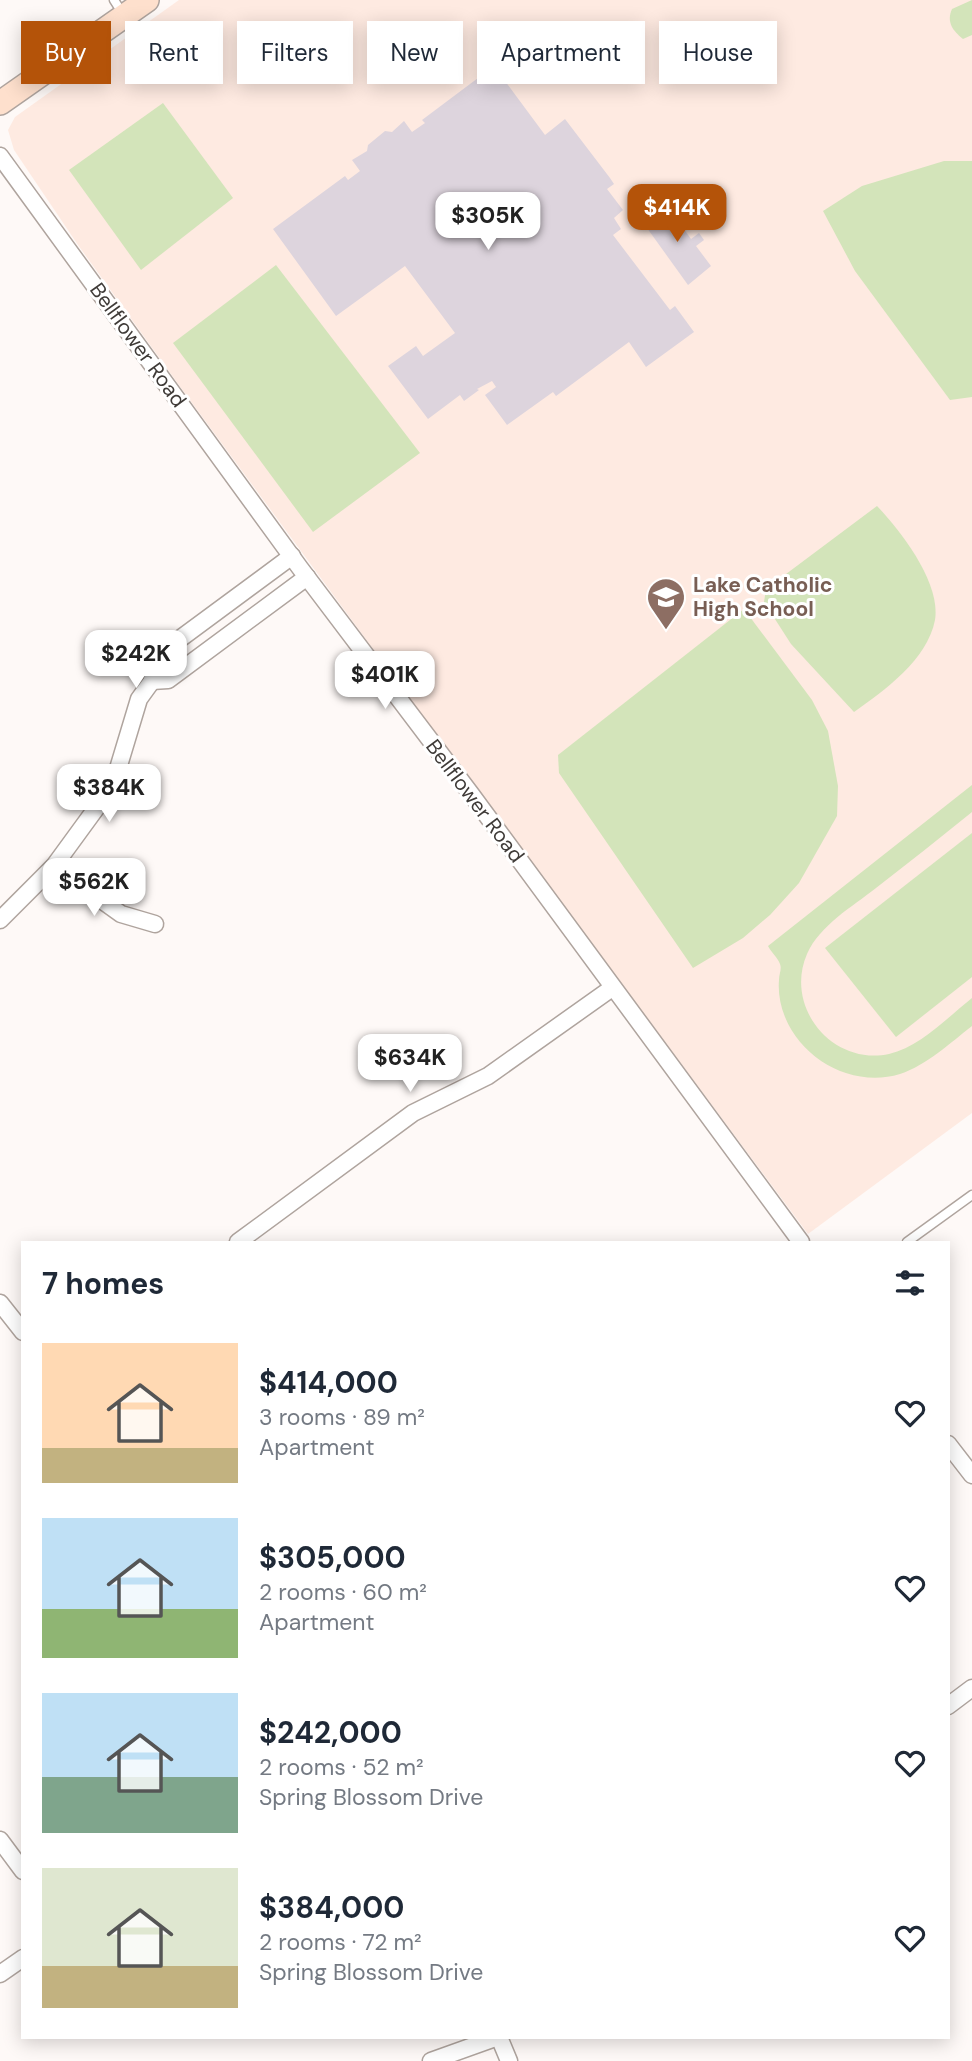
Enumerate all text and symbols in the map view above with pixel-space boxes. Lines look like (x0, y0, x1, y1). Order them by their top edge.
chip: Buy (21, 21, 111, 84)
chip: Rent (125, 21, 223, 84)
chip: Filters (237, 21, 353, 84)
chip: New (367, 21, 463, 84)
chip: Apartment (477, 21, 645, 84)
chip: House (659, 21, 777, 84)
pin: $414K (628, 184, 726, 244)
pin: $305K (439, 192, 537, 252)
text: $414K (643, 192, 711, 222)
text: $305K (451, 200, 525, 230)
street label: Bellflower Road (83, 277, 193, 413)
place label: Lake Catholic High School (693, 571, 833, 623)
school or university icon: Lake Catholic High School (645, 576, 687, 631)
pin: $242K (87, 630, 185, 690)
text: $242K (101, 638, 171, 668)
pin: $401K (336, 652, 434, 711)
text: $401K (351, 659, 419, 689)
street label: Bellflower Road (419, 734, 531, 868)
pin: $384K (60, 764, 158, 824)
text: $384K (73, 772, 145, 802)
pin: $562K (45, 858, 143, 918)
text: $562K (59, 866, 129, 896)
pin: $634K (361, 1034, 459, 1094)
text: $634K (374, 1042, 446, 1072)
text: 7 homes (42, 1264, 164, 1303)
icon: filters (891, 1264, 929, 1302)
text: $414,000 (259, 1363, 398, 1402)
icon: home (98, 1371, 182, 1455)
icon: heart (891, 1394, 929, 1432)
text: 3 rooms · 89 m² (259, 1402, 425, 1432)
text: Apartment (259, 1432, 374, 1462)
text: $305,000 (259, 1538, 406, 1577)
icon: home (98, 1546, 182, 1630)
icon: heart (891, 1569, 929, 1607)
text: 2 rooms · 60 m² (259, 1577, 427, 1607)
text: Apartment (259, 1607, 374, 1637)
text: $242,000 (259, 1713, 402, 1752)
icon: home (98, 1721, 182, 1805)
icon: heart (891, 1744, 929, 1782)
text: 2 rooms · 52 m² (259, 1752, 424, 1782)
text: Spring Blossom Drive (259, 1782, 483, 1812)
text: $384,000 (259, 1888, 404, 1927)
icon: home (98, 1896, 182, 1980)
icon: heart (891, 1919, 929, 1957)
text: 2 rooms · 72 m² (259, 1927, 422, 1957)
text: Spring Blossom Drive (259, 1957, 483, 1987)

